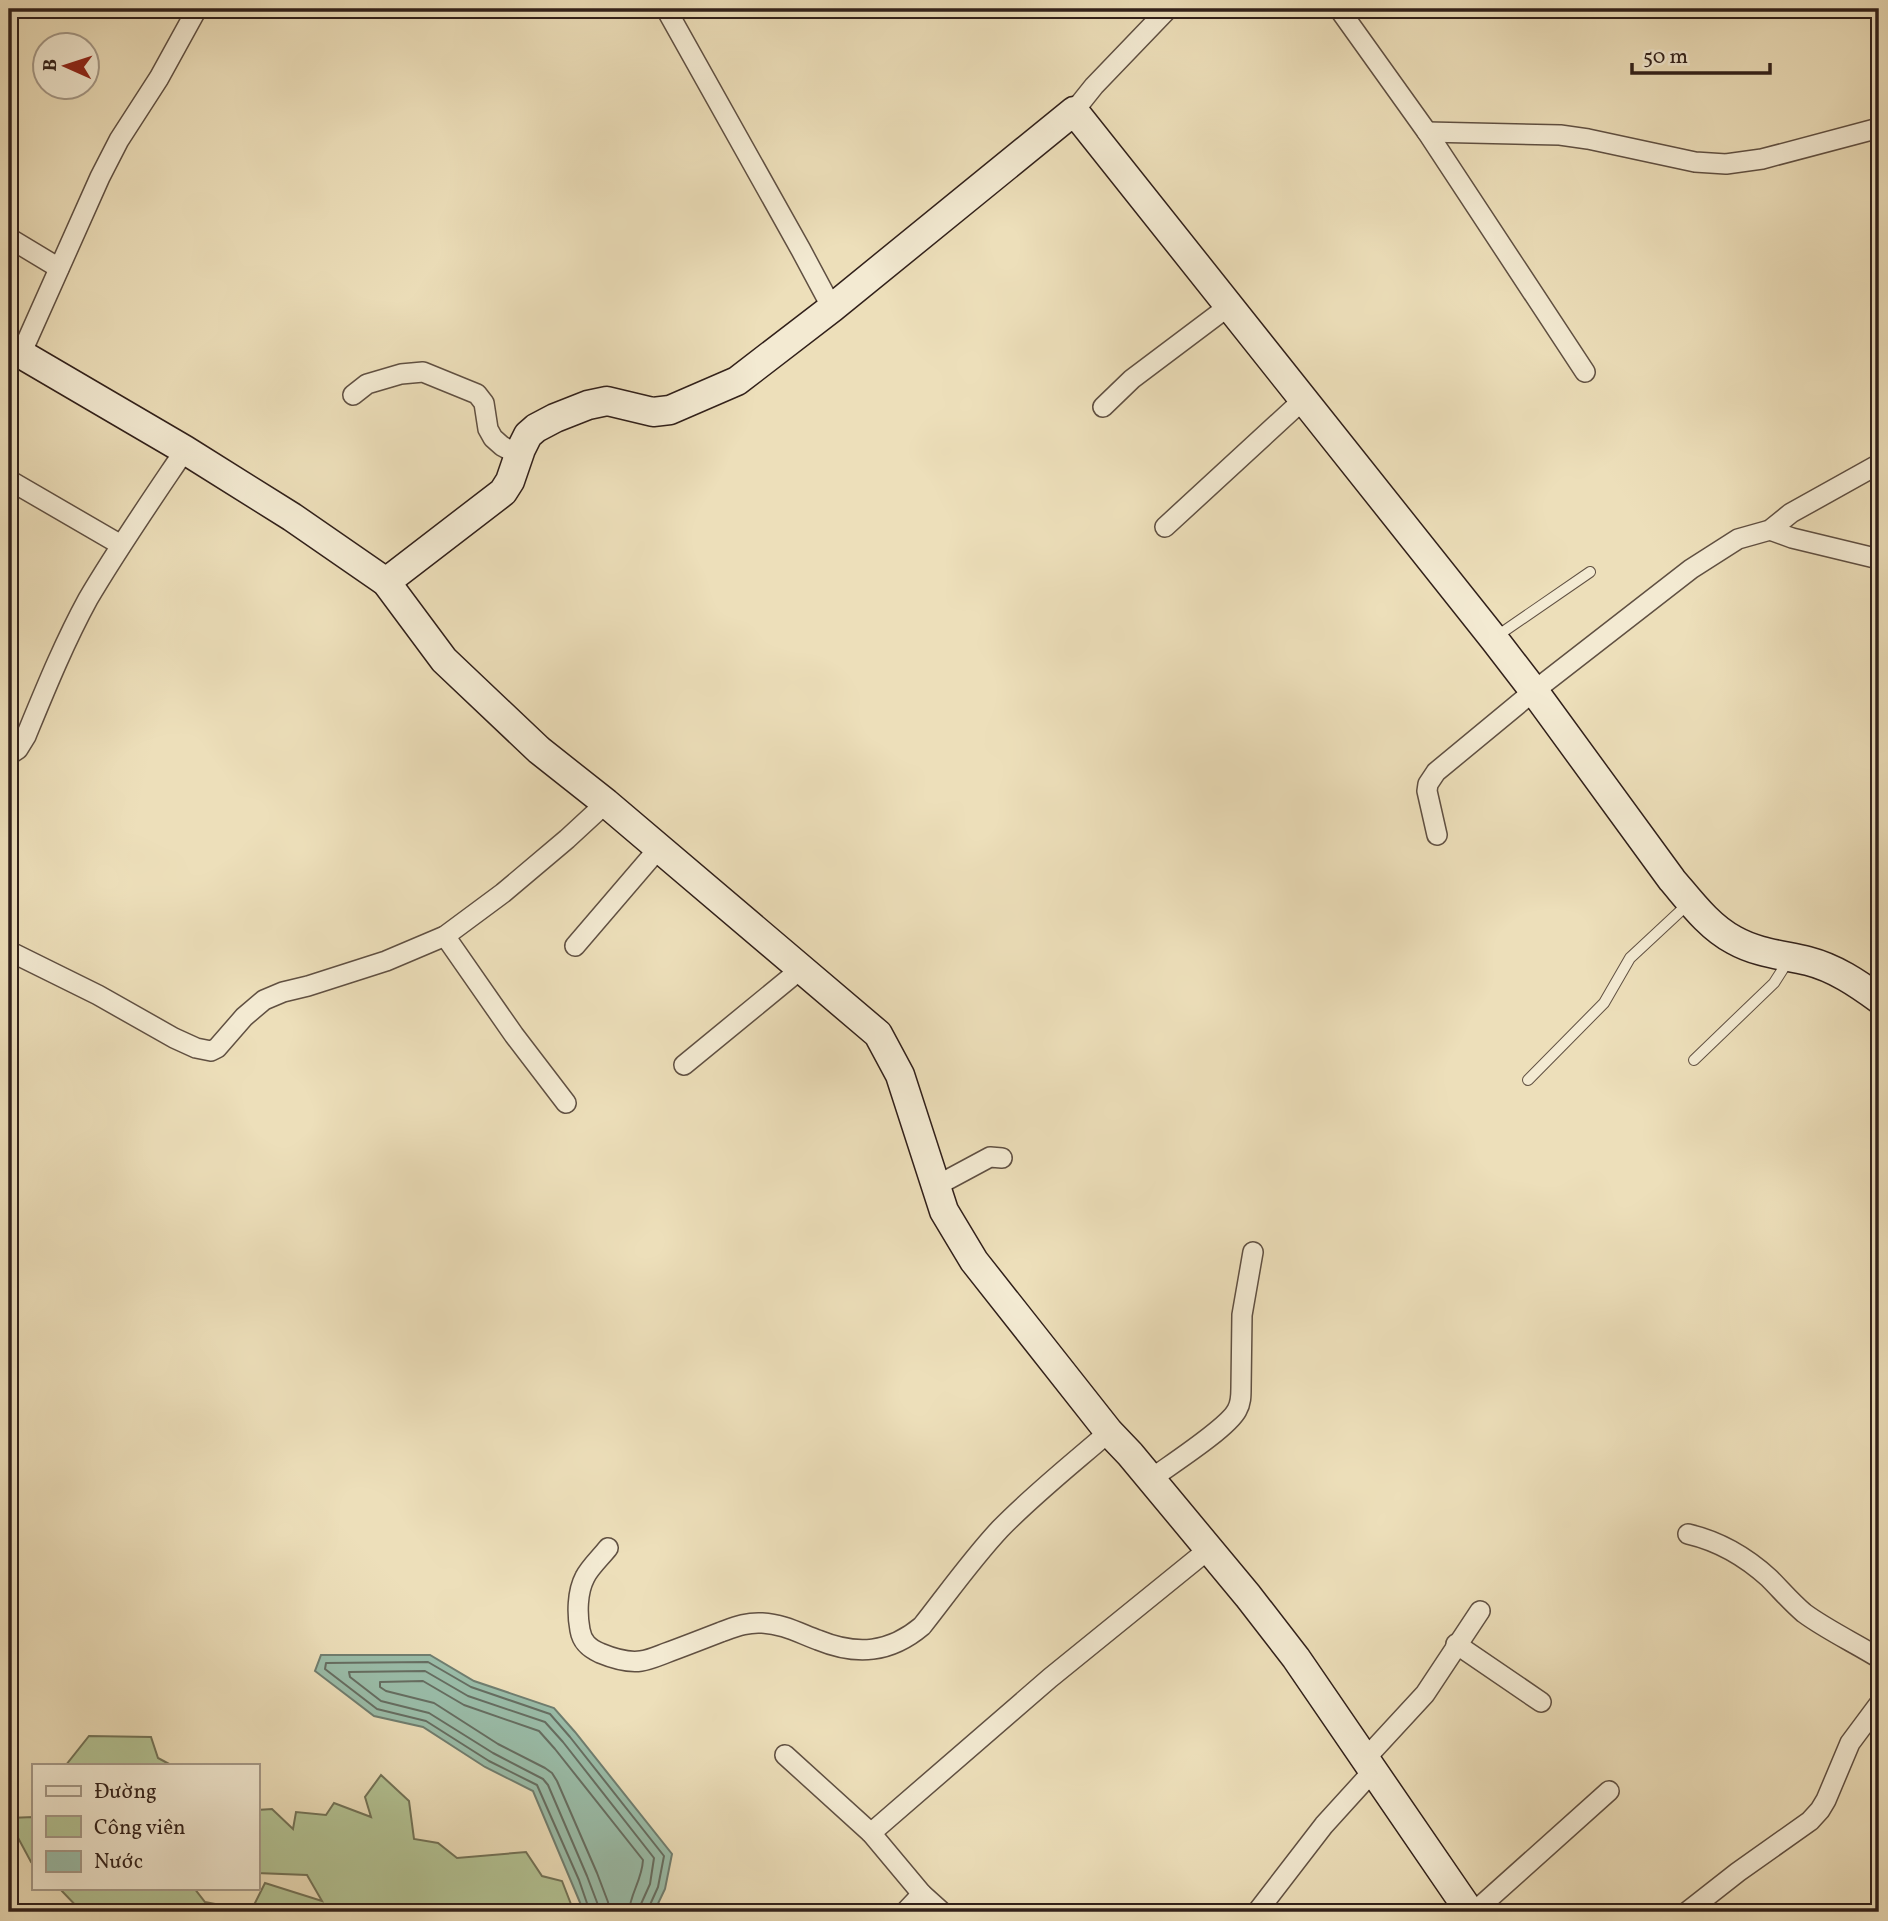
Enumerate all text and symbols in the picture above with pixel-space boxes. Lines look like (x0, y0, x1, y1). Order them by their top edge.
north arrow (32, 32, 102, 102)
scale bar (1632, 32, 1771, 76)
text: 50 m (1643, 43, 1688, 72)
text: B (38, 58, 64, 72)
legend (32, 1764, 259, 1890)
text: Đường (94, 1778, 157, 1807)
text: Công viên (94, 1814, 186, 1843)
text: Nước (94, 1848, 143, 1877)

